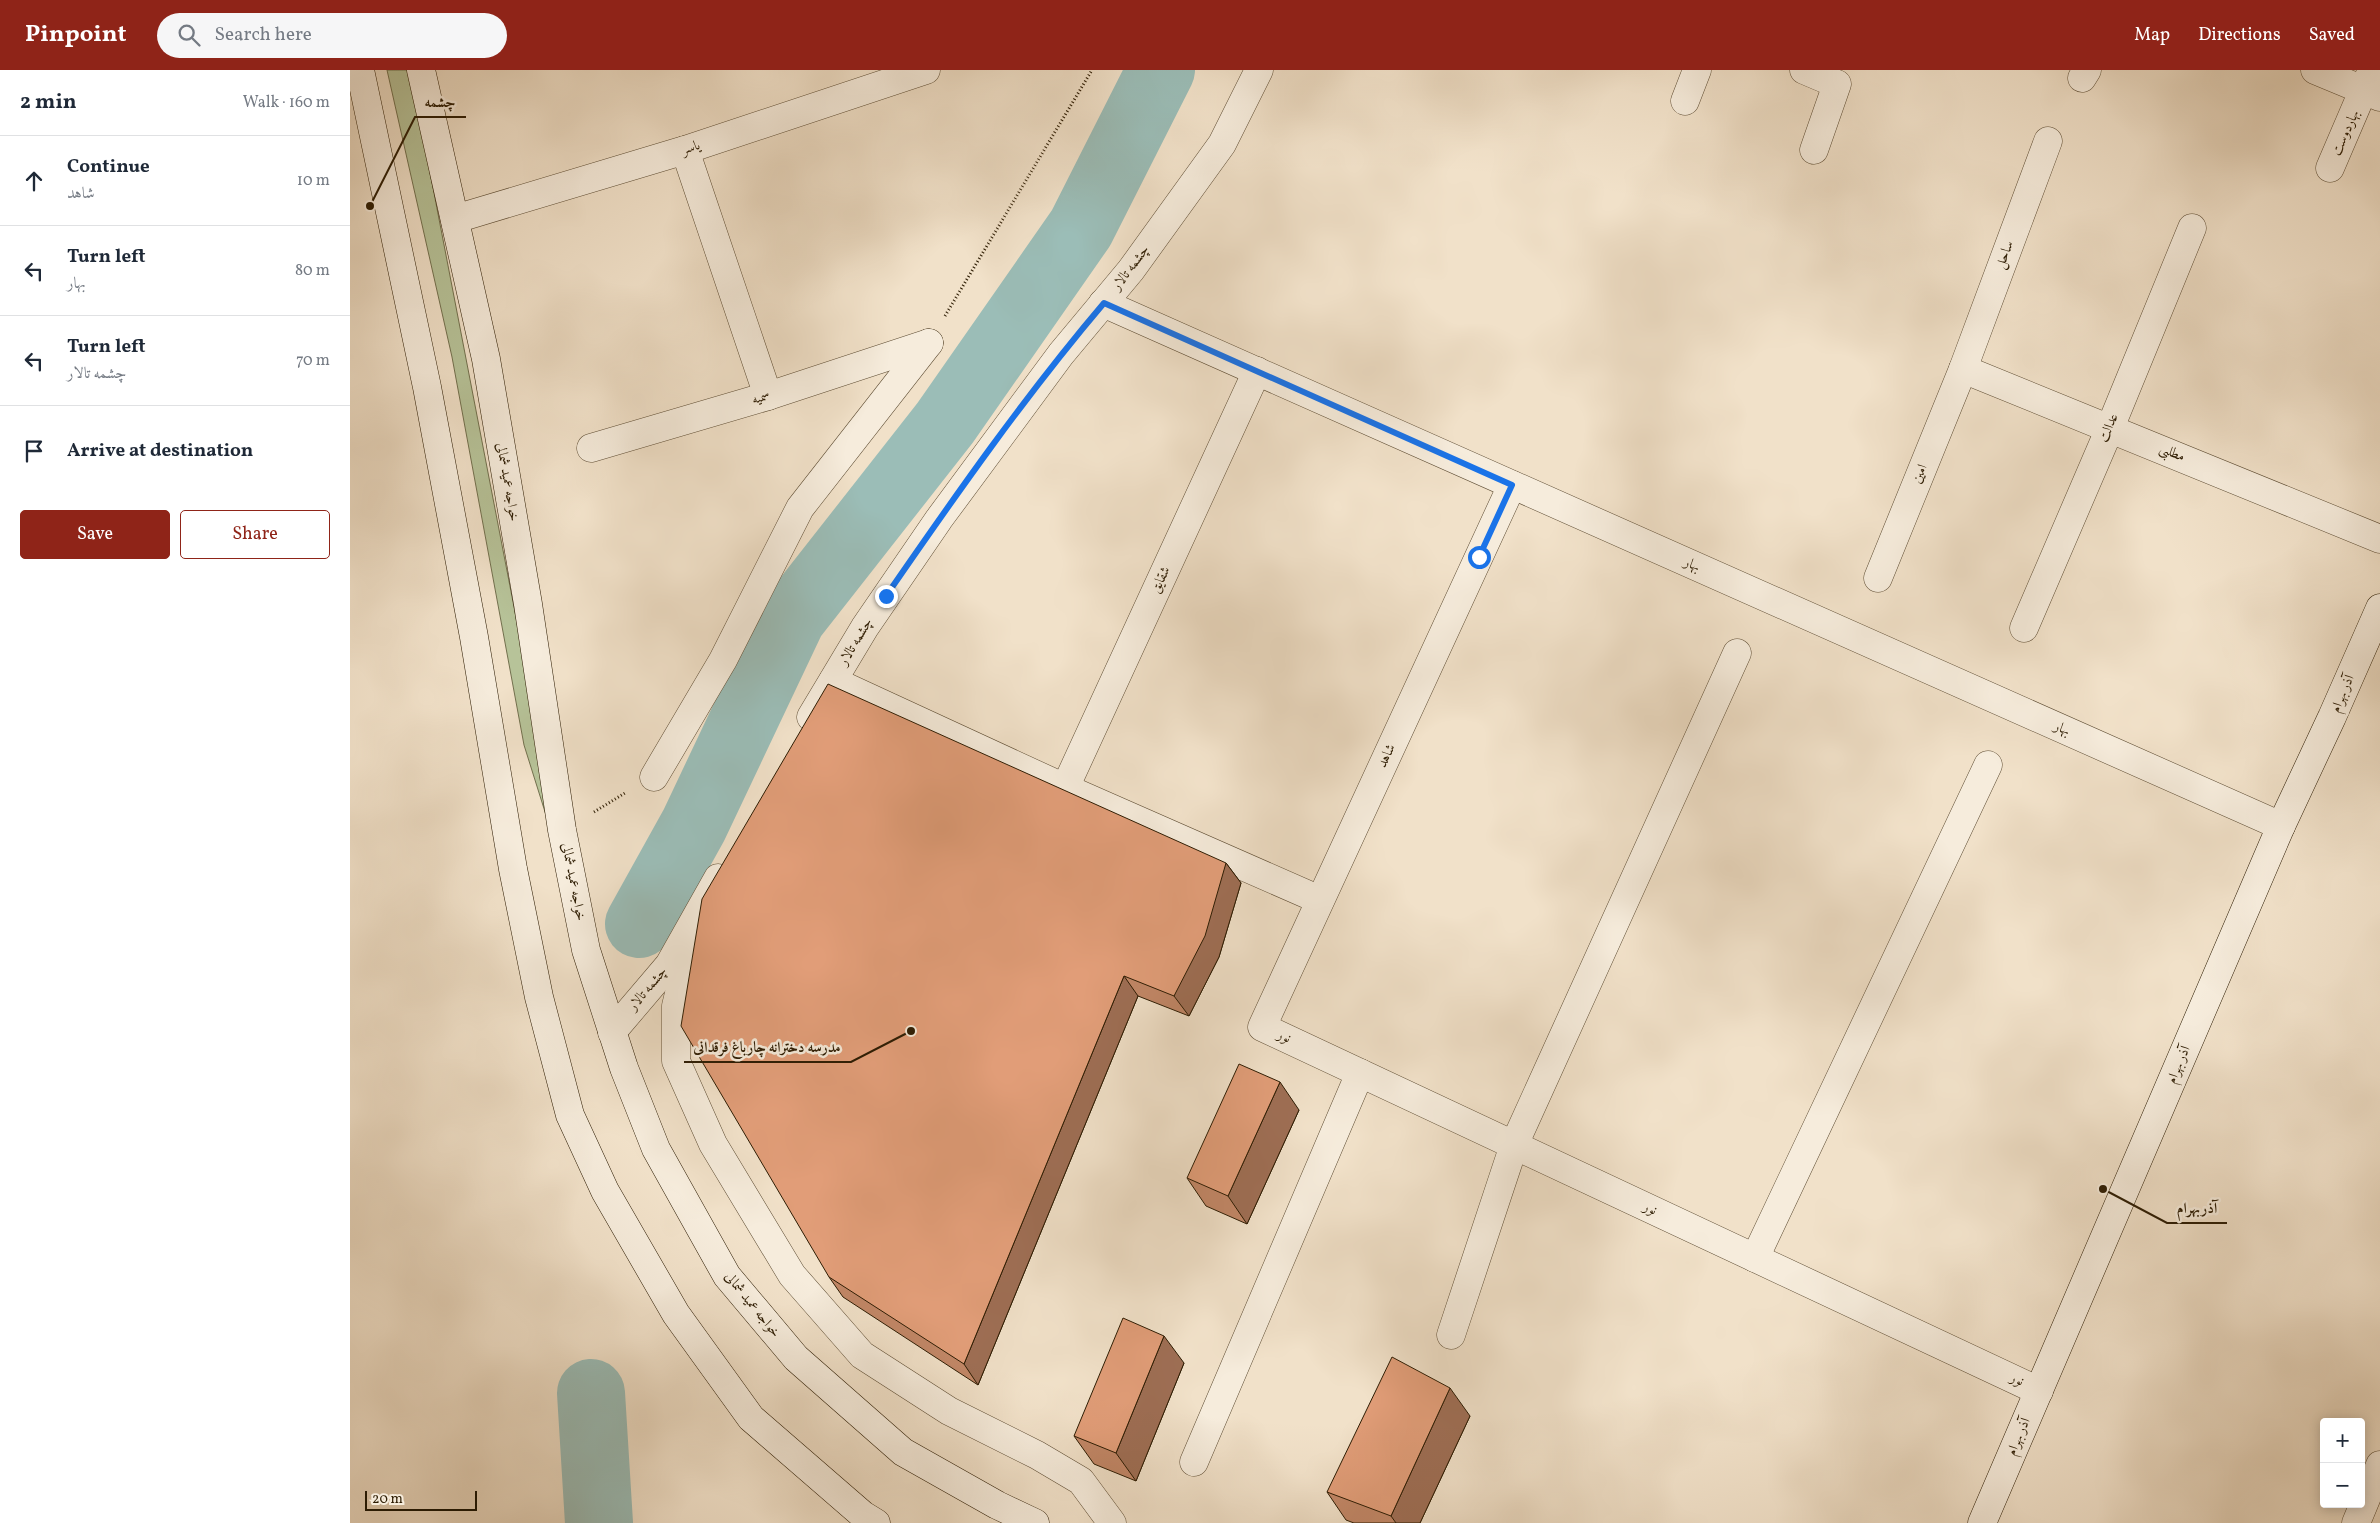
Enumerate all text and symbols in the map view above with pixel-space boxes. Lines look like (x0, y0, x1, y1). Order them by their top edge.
search box (157, 13, 507, 58)
text: Pinpoint (25, 18, 127, 52)
icon: search (175, 21, 203, 49)
text: Search here (215, 22, 312, 48)
text: Map (2134, 23, 2170, 48)
text: Directions (2198, 23, 2281, 48)
text: Saved (2309, 23, 2355, 48)
callout: چشمه (415, 87, 466, 117)
text: 2 min (20, 88, 77, 117)
text: Walk · 160 m (243, 92, 330, 114)
text: چشمه (425, 93, 456, 114)
street label: بهاردوست (2327, 107, 2365, 159)
street label: یاسر (677, 136, 704, 161)
text: Continue (67, 154, 150, 180)
icon: ahead (20, 167, 48, 195)
text: 10 m (297, 170, 330, 192)
text: شاهد (67, 183, 95, 205)
street label: ساحل (1991, 238, 2019, 272)
street label: چشمه تالار (1107, 241, 1154, 296)
text: Turn left (67, 244, 146, 270)
icon: left (20, 257, 48, 285)
text: 80 m (295, 260, 330, 282)
text: بهار (67, 273, 86, 295)
text: Turn left (67, 334, 146, 360)
icon: left (20, 347, 48, 375)
text: 70 m (296, 350, 330, 372)
text: چشمه تالار (67, 363, 127, 385)
street label: سمیه (749, 386, 773, 410)
street label: عدالت (2094, 411, 2124, 445)
icon: arrive (20, 437, 48, 465)
text: Arrive at destination (67, 438, 253, 464)
street label: مطلبی (2156, 439, 2188, 468)
street label: خواجه عمید شمالی (491, 441, 523, 523)
street label: امین (1908, 462, 1932, 486)
button: Save (20, 510, 170, 559)
button: Share (180, 510, 330, 559)
route start (1468, 546, 1491, 569)
street label: بهار (1679, 552, 1703, 577)
street label: شقایق (1147, 563, 1175, 597)
route end (875, 585, 898, 608)
street label: چشمه تالار (833, 615, 878, 671)
street label: آذر بهرام (2327, 670, 2362, 717)
street label: بهار (2049, 716, 2073, 741)
street label: شاهد (1373, 741, 1401, 771)
street label: خواجه عمید شمالی (556, 841, 590, 923)
street label: چشمه تالار (623, 963, 672, 1017)
street label: نور (1272, 1025, 1294, 1049)
callout: مدرسه دخترانه چارباغ فرقدانی (684, 1032, 851, 1062)
text: مدرسه دخترانه چارباغ فرقدانی (692, 1038, 841, 1059)
street label: آذر بهرام (2163, 1041, 2198, 1088)
callout: آذربهرام (2167, 1193, 2227, 1223)
street label: نور (1638, 1197, 1660, 1221)
text: آذربهرام (2177, 1199, 2219, 1221)
street label: خواجه عمید شمالی (720, 1268, 784, 1342)
street label: نور (2005, 1368, 2027, 1392)
street label: آذر بهرام (2003, 1413, 2038, 1460)
map controls (2320, 1418, 2365, 1508)
button: + (2320, 1418, 2365, 1463)
button: − (2320, 1463, 2365, 1508)
scale bar (365, 1488, 478, 1511)
text: 20 m (372, 1490, 403, 1509)

